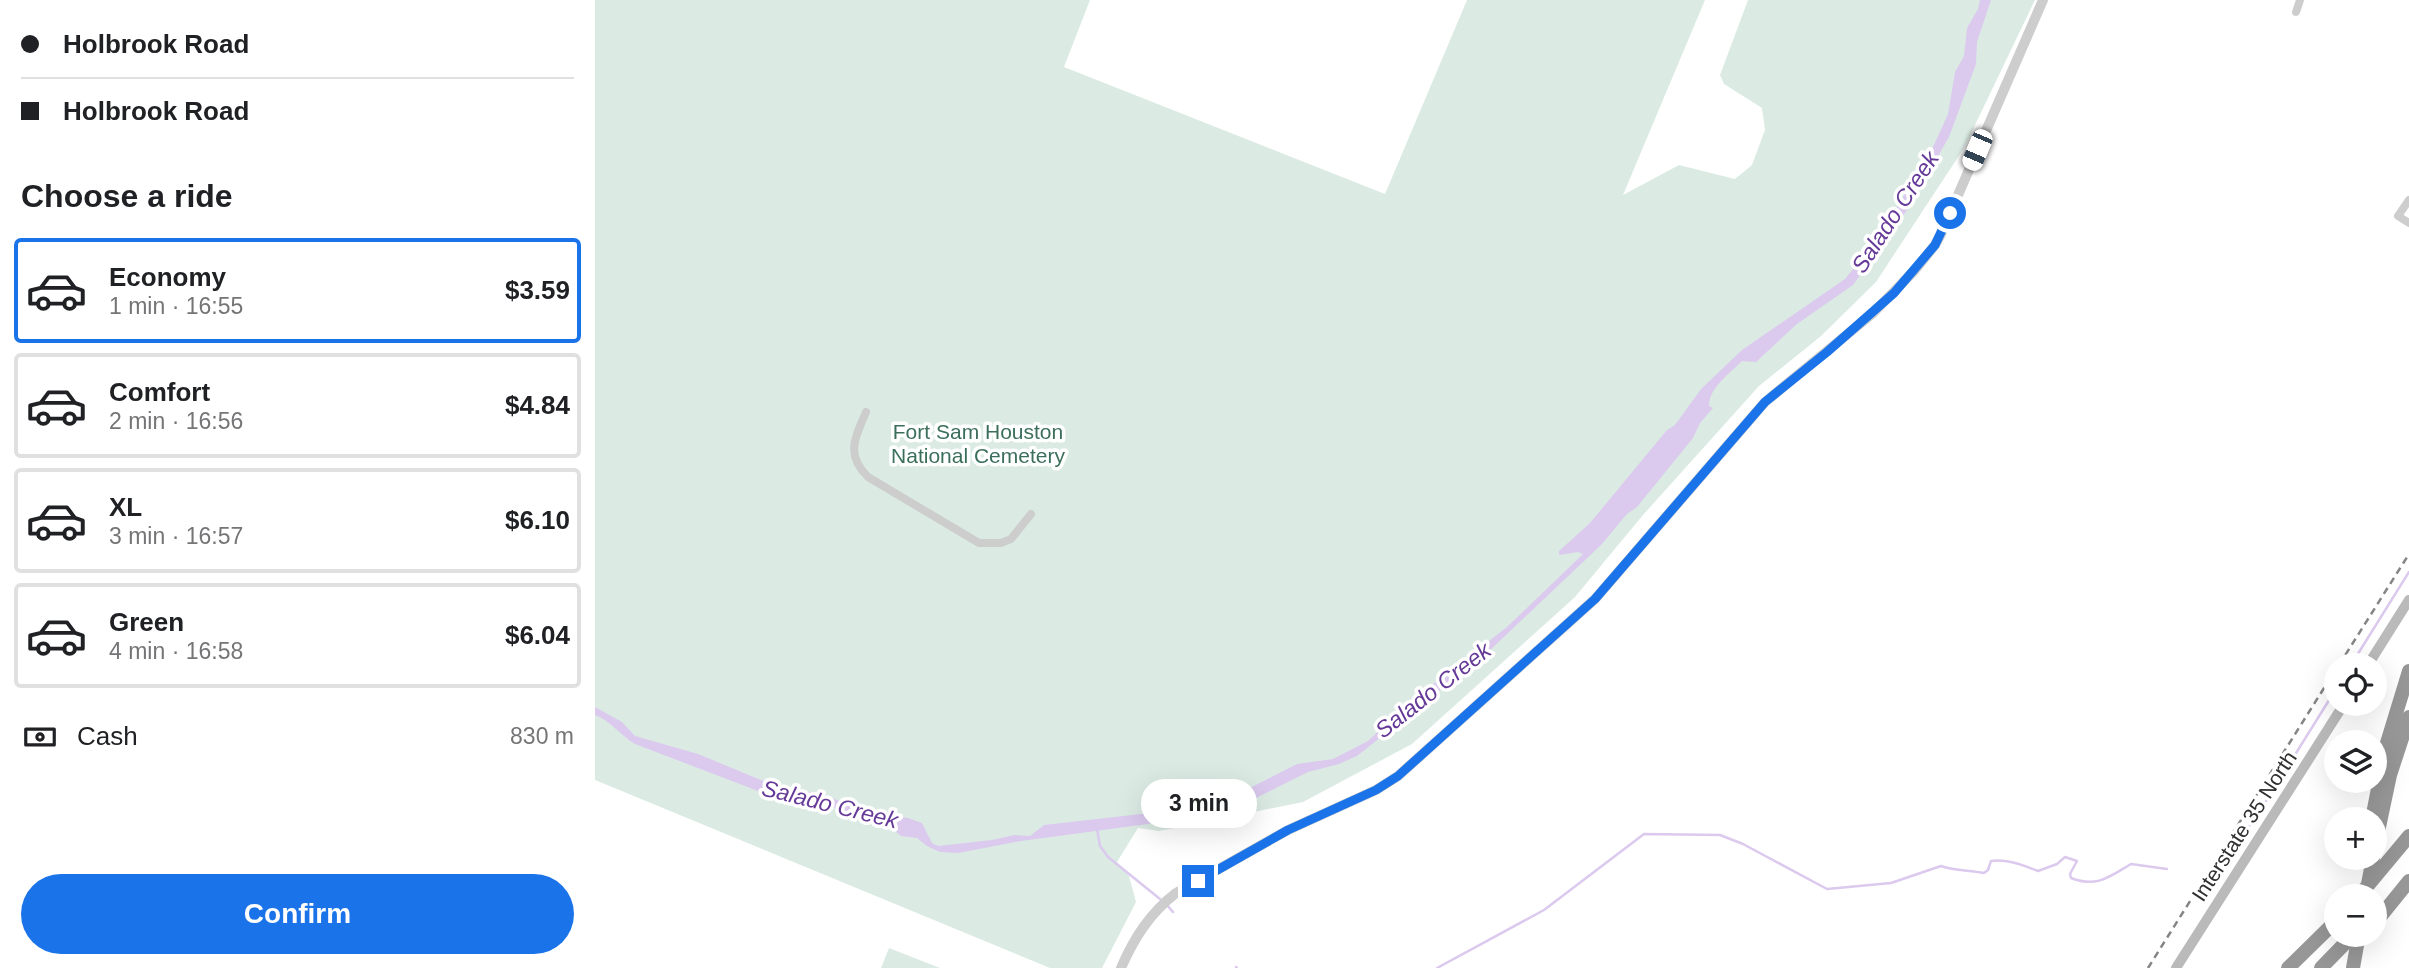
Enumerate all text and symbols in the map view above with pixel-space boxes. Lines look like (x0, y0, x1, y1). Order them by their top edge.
text: Holbrook Road (63, 29, 249, 59)
text: Holbrook Road (63, 96, 249, 126)
car (1960, 127, 1995, 173)
water label: Salado Creek (1846, 145, 1945, 278)
text: Choose a ride (21, 178, 233, 214)
route start (1934, 197, 1966, 229)
icon: car (25, 259, 88, 322)
text: Economy (109, 262, 226, 292)
text: $3.59 (505, 275, 570, 305)
text: 1 min · 16:55 (109, 293, 243, 319)
icon: car (25, 374, 88, 437)
text: Comfort (109, 377, 210, 407)
text: $4.84 (505, 390, 570, 420)
text: 2 min · 16:56 (109, 408, 243, 434)
park label: Fort Sam Houston National Cemetery (891, 420, 1065, 467)
icon: car (25, 489, 88, 552)
text: XL (109, 492, 142, 522)
text: $6.10 (505, 505, 570, 535)
text: 3 min · 16:57 (109, 523, 243, 549)
icon: car (25, 604, 88, 667)
text: Green (109, 607, 184, 637)
text: $6.04 (505, 620, 570, 650)
water label: Salado Creek (1370, 636, 1497, 743)
text: 4 min · 16:58 (109, 638, 243, 664)
map controls (2324, 653, 2387, 947)
button: locate (2324, 653, 2387, 716)
icon: cash (21, 718, 59, 756)
text: Cash (77, 721, 138, 751)
text: 830 m (510, 723, 574, 749)
button: layers (2324, 730, 2387, 793)
street label: Interstate 35 North (2187, 747, 2301, 905)
water label: Salado Creek (759, 775, 902, 834)
callout: 3 min (1140, 780, 1256, 828)
text: 3 min (1169, 790, 1229, 816)
button: + (2324, 807, 2387, 870)
route end (1182, 865, 1214, 897)
button: Confirm (21, 874, 574, 954)
button: − (2324, 884, 2387, 947)

